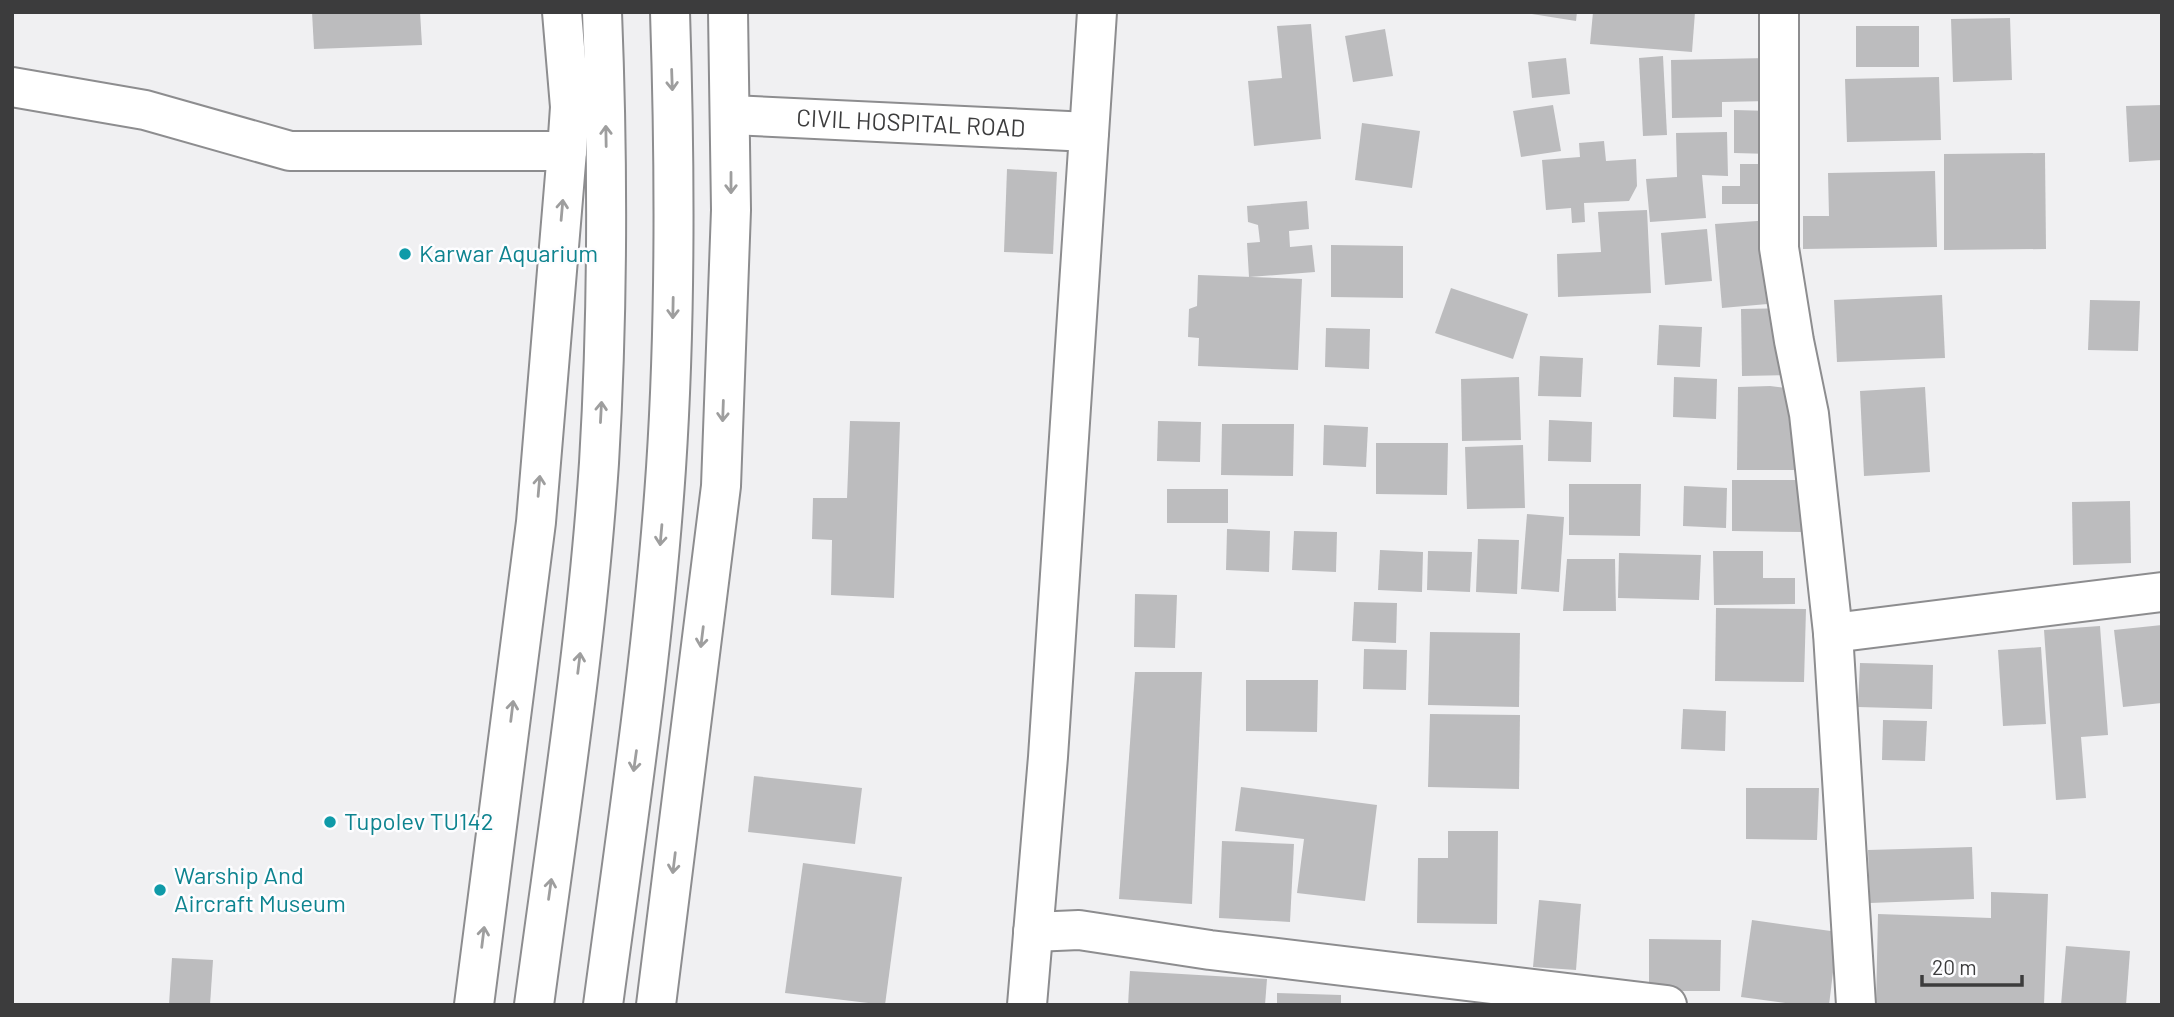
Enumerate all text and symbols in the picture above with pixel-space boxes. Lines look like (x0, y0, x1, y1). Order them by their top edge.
one-way arrow (666, 69, 679, 92)
street label: CIVIL HOSPITAL ROAD (796, 102, 1026, 142)
one-way arrow (599, 124, 613, 147)
one-way arrow (724, 172, 738, 195)
one-way arrow (556, 199, 569, 222)
place label: Karwar Aquarium (419, 238, 598, 267)
marker: Karwar Aquarium (397, 246, 413, 262)
one-way arrow (667, 296, 680, 319)
one-way arrow (717, 399, 730, 422)
one-way arrow (595, 401, 608, 424)
one-way arrow (533, 475, 546, 497)
one-way arrow (654, 523, 667, 546)
one-way arrow (695, 625, 708, 648)
one-way arrow (573, 652, 586, 675)
one-way arrow (505, 701, 518, 723)
one-way arrow (629, 749, 642, 772)
place label: Tupolev TU142 (344, 806, 494, 835)
marker: Tupolev TU142 (322, 814, 338, 830)
one-way arrow (667, 851, 680, 874)
place label: Warship And Aircraft Museum (174, 860, 346, 917)
one-way arrow (543, 878, 556, 900)
marker: Warship And Aircraft Museum (152, 882, 168, 898)
one-way arrow (477, 926, 490, 949)
scale bar (1922, 944, 2022, 988)
text: 20 m (1932, 954, 1977, 979)

